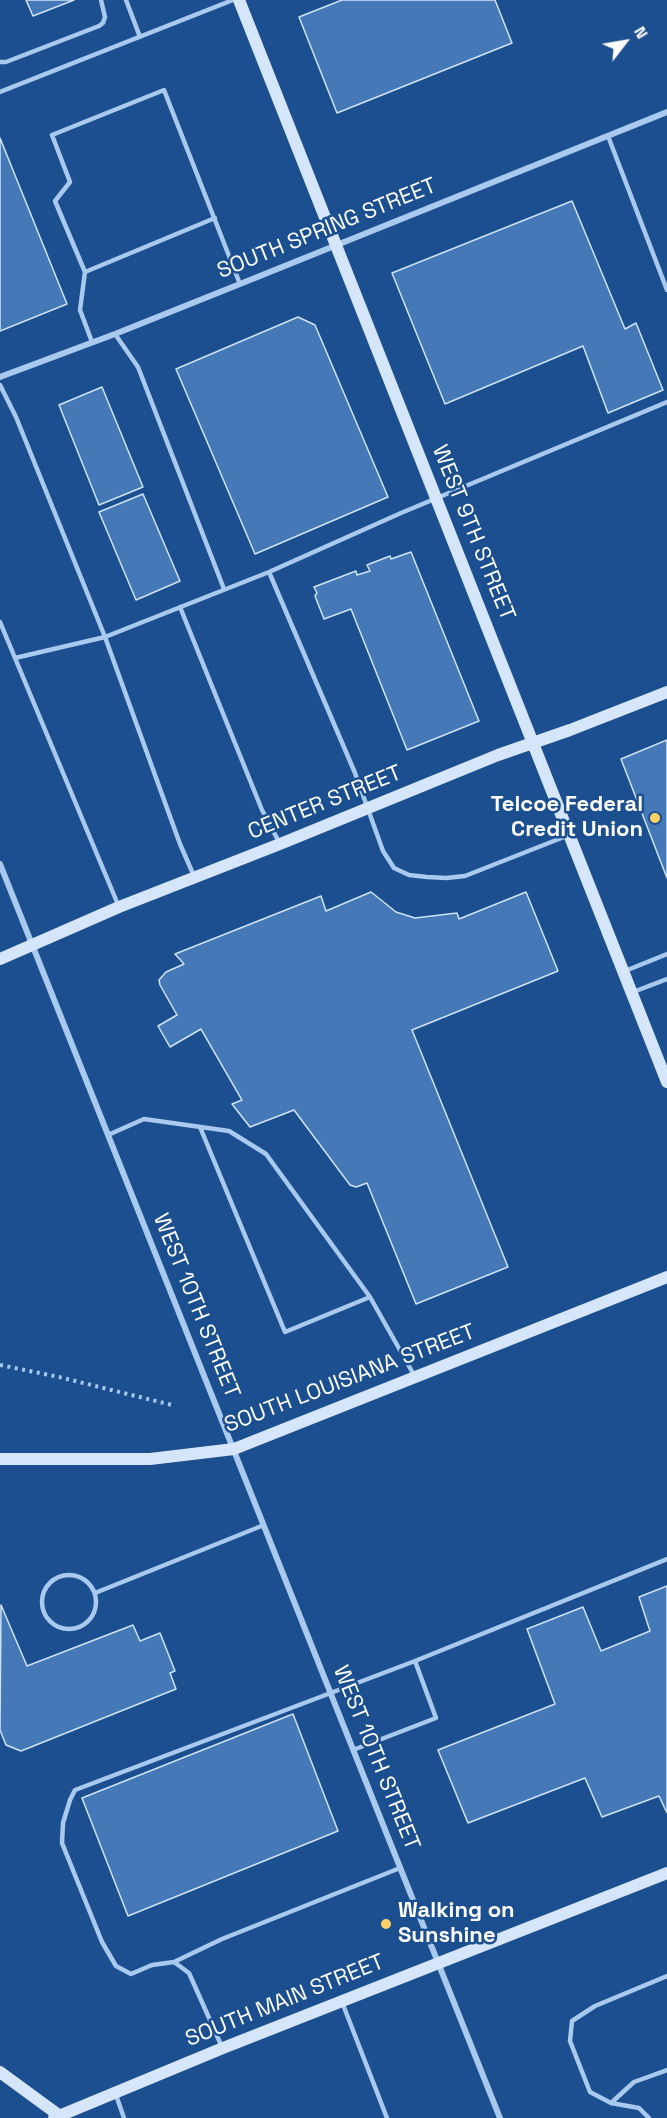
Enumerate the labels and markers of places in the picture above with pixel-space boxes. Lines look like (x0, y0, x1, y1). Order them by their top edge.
place label: Telcoe Federal Credit Union (491, 792, 643, 843)
marker: Telcoe Federal Credit Union (648, 811, 662, 825)
place label: Walking on Sunshine (398, 1898, 515, 1950)
marker: Walking on Sunshine (379, 1917, 393, 1931)

